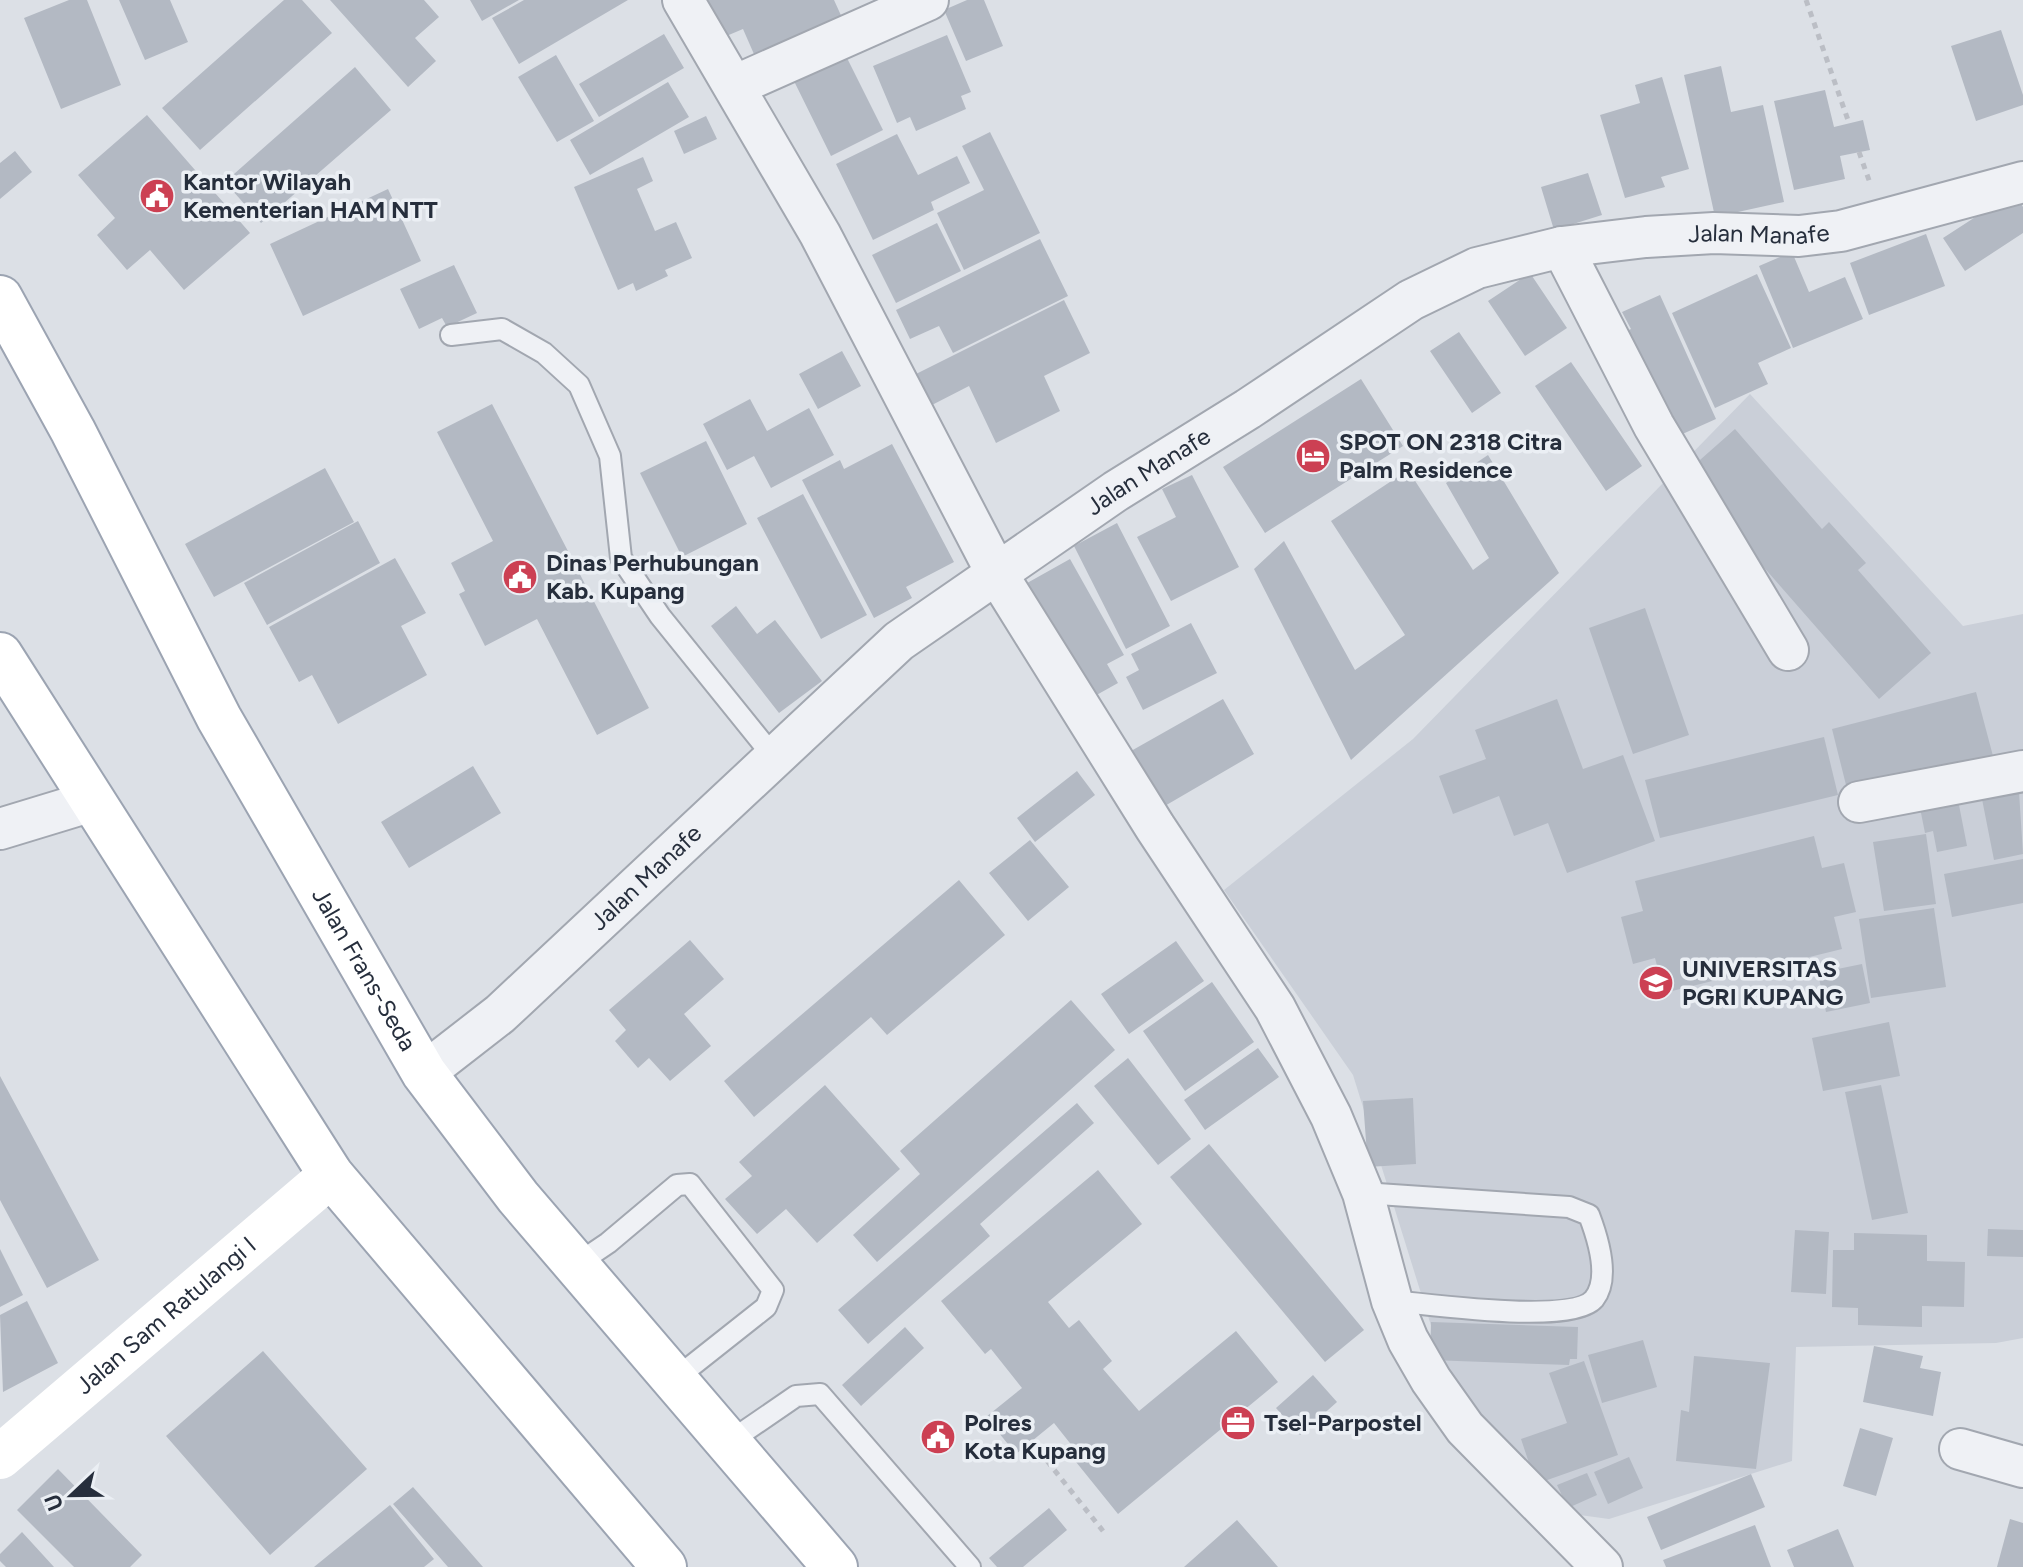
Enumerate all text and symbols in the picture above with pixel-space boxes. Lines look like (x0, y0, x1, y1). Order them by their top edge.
place label: Kantor Wilayah Kementerian HAM NTT (183, 167, 438, 224)
public building icon: Kantor Wilayah Kementerian HAM NTT (138, 177, 176, 215)
street label: Jalan Manafe (1687, 218, 1831, 250)
street label: Jalan Manafe (1080, 421, 1216, 521)
place label: SPOT ON 2318 Citra Palm Residence (1339, 427, 1562, 484)
hotel icon: SPOT ON 2318 Citra Palm Residence (1294, 437, 1332, 475)
place label: Dinas Perhubungan Kab. Kupang (546, 548, 759, 605)
public building icon: Dinas Perhubungan Kab. Kupang (501, 558, 539, 596)
street label: Jalan Manafe (584, 818, 707, 936)
street label: Jalan Frans-Seda (306, 882, 423, 1056)
place label: UNIVERSITAS PGRI KUPANG (1682, 954, 1843, 1011)
school or university icon: UNIVERSITAS PGRI KUPANG (1637, 964, 1675, 1002)
street label: Jalan Sam Ratulangi I (70, 1230, 262, 1400)
office icon: Tsel-Parpostel (1219, 1404, 1257, 1442)
place label: Polres Kota Kupang (964, 1408, 1106, 1465)
place label: Tsel-Parpostel (1264, 1408, 1422, 1437)
public building icon: Polres Kota Kupang (919, 1418, 957, 1456)
north arrow (32, 1455, 112, 1535)
text: U (38, 1490, 69, 1515)

